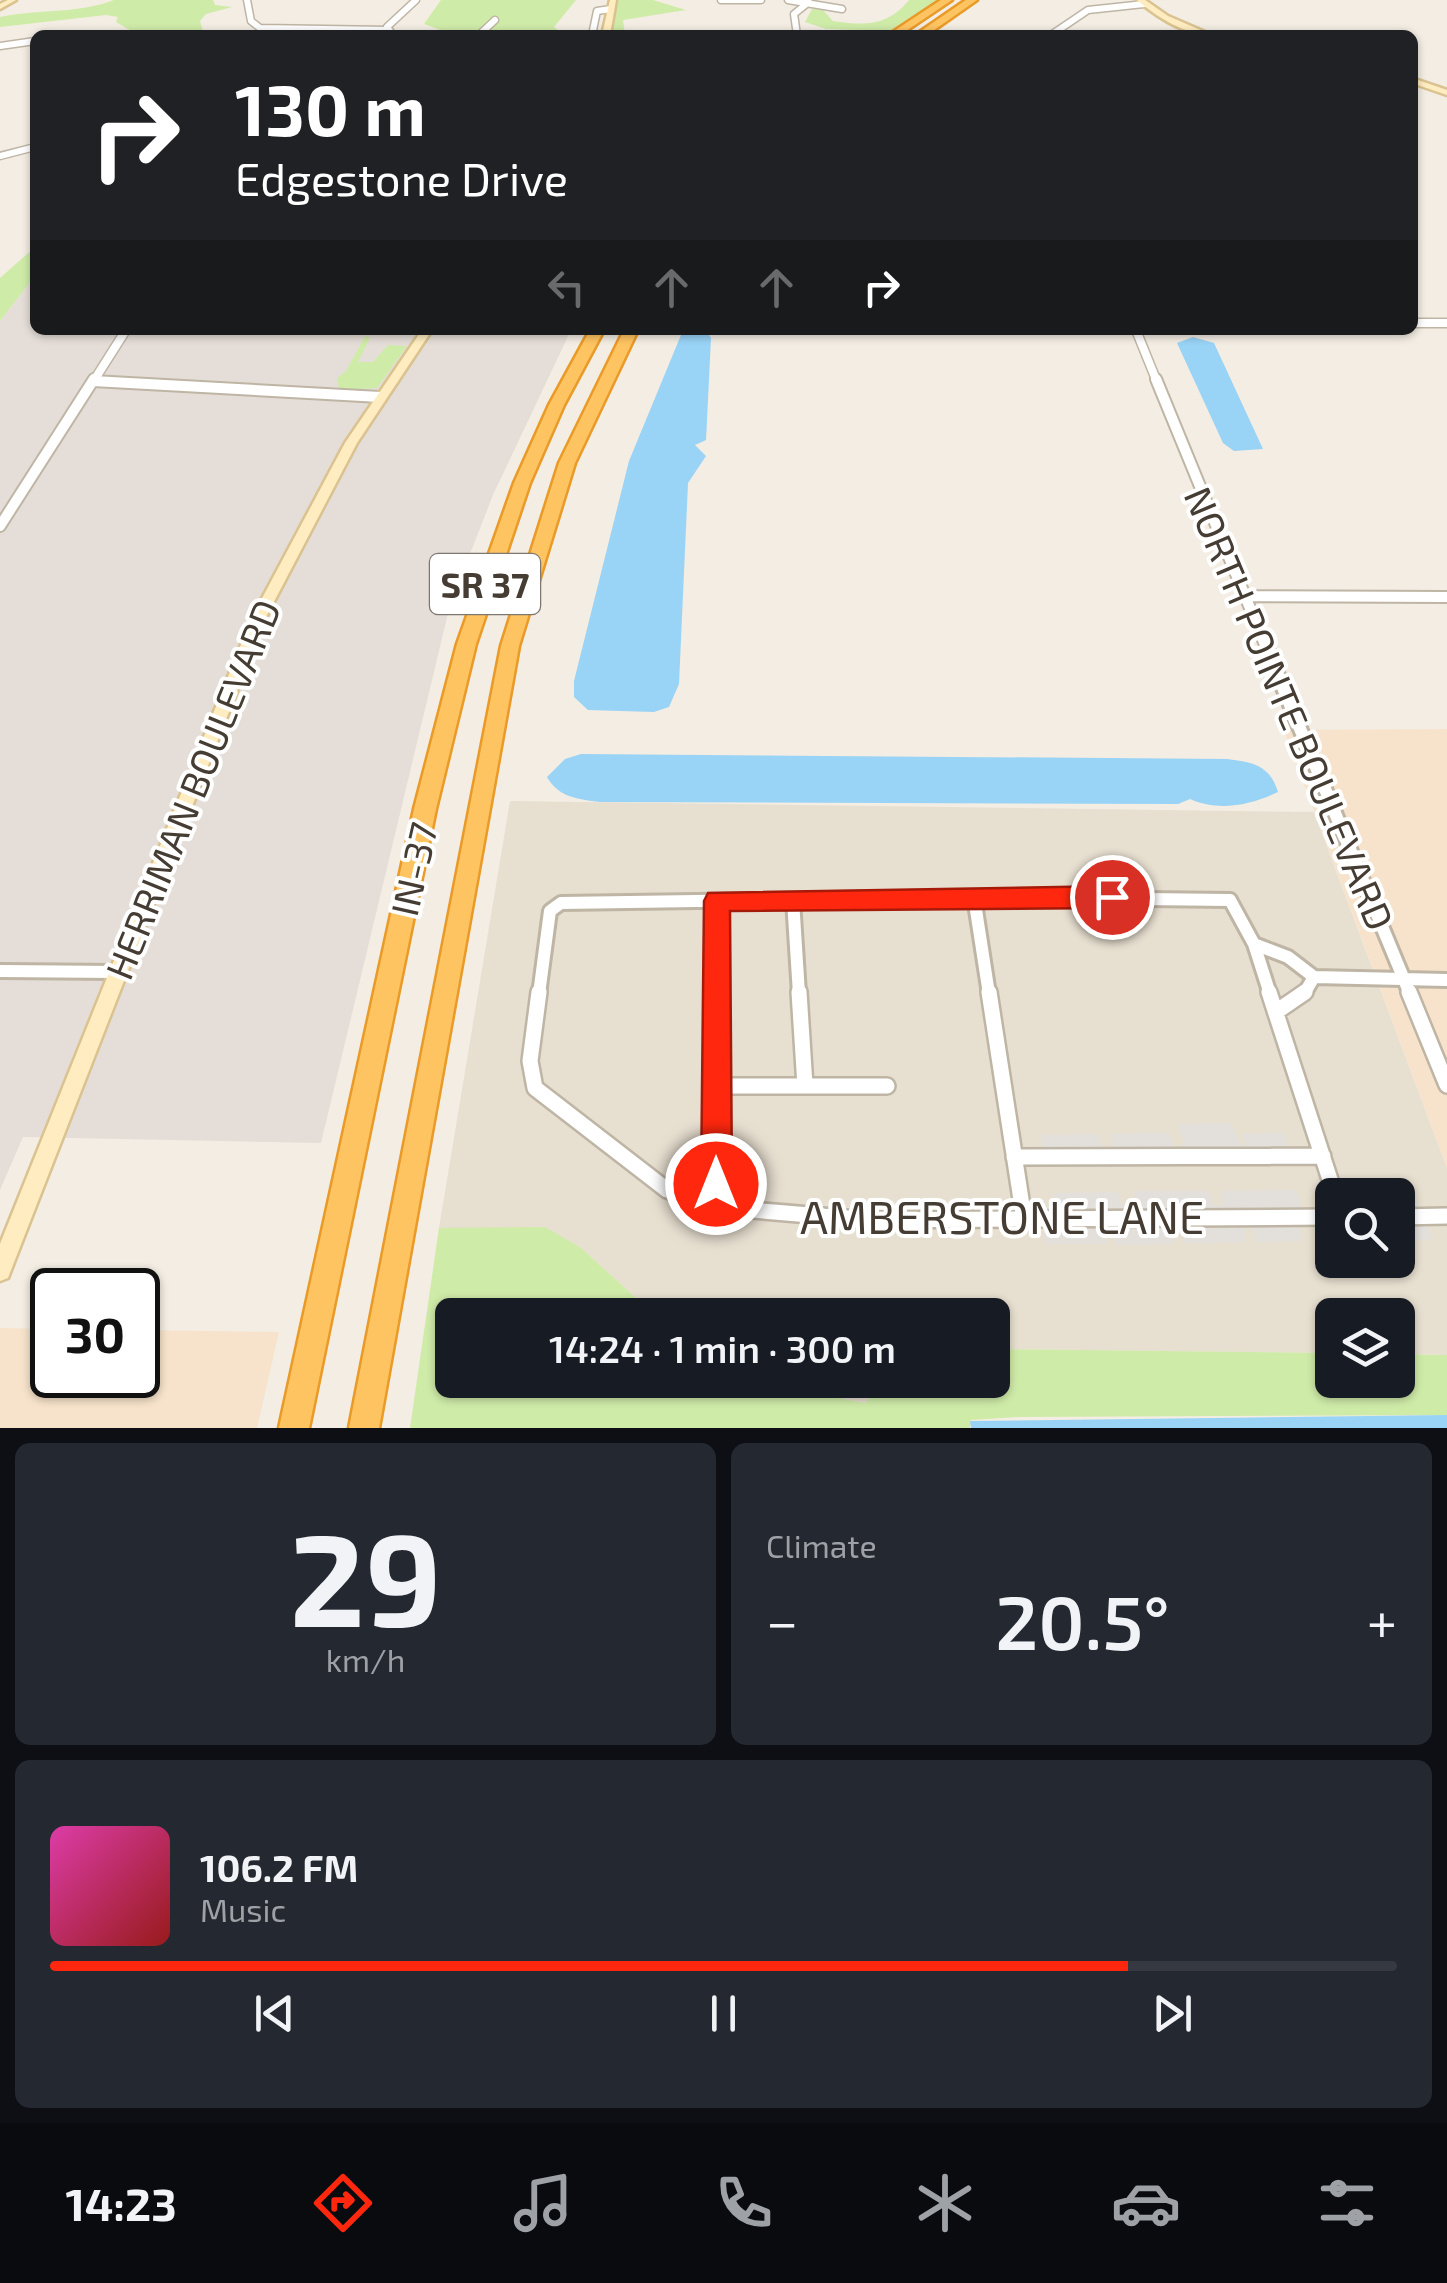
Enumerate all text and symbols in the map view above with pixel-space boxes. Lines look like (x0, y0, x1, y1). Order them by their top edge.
text: 130 m (235, 66, 426, 150)
icon: right (70, 70, 200, 200)
text: Edgestone Drive (235, 151, 568, 205)
icon: left (539, 260, 594, 315)
icon: ahead (644, 260, 699, 315)
icon: ahead (749, 260, 804, 315)
icon: right (854, 260, 909, 315)
street label: NORTH POINTE BOULEVARD (1176, 480, 1404, 936)
road number: SR 37 (430, 554, 540, 614)
street label: HERRIMAN BOULEVARD (95, 593, 289, 985)
street label: IN-37 (380, 818, 446, 920)
pin (1070, 855, 1155, 940)
icon: arrive (1085, 870, 1140, 925)
position arrow (664, 1132, 768, 1236)
map controls (1315, 1178, 1415, 1398)
button: search (1315, 1178, 1415, 1278)
street label: AMBERSTONE LANE (800, 1189, 1204, 1243)
speed limit sign: 30 (30, 1268, 160, 1398)
button: layers (1315, 1298, 1415, 1398)
text: 14:24 · 1 min · 300 m (549, 1325, 896, 1371)
text: 29 (289, 1497, 442, 1653)
text: Climate (766, 1526, 877, 1564)
text: 20.5° (995, 1575, 1170, 1665)
text: − (766, 1587, 798, 1653)
text: + (1367, 1587, 1397, 1653)
text: km/h (326, 1640, 405, 1678)
text: 106.2 FM (200, 1844, 358, 1890)
text: Music (200, 1890, 286, 1928)
icon: previous (247, 1986, 302, 2041)
icon: pause (696, 1986, 751, 2041)
icon: next (1145, 1986, 1200, 2041)
icon: directions (308, 2168, 378, 2238)
icon: music (508, 2168, 578, 2238)
icon: phone (709, 2168, 779, 2238)
icon: climate (910, 2168, 980, 2238)
icon: car (1111, 2168, 1181, 2238)
icon: filters (1312, 2168, 1382, 2238)
text: 14:23 (65, 2176, 177, 2230)

